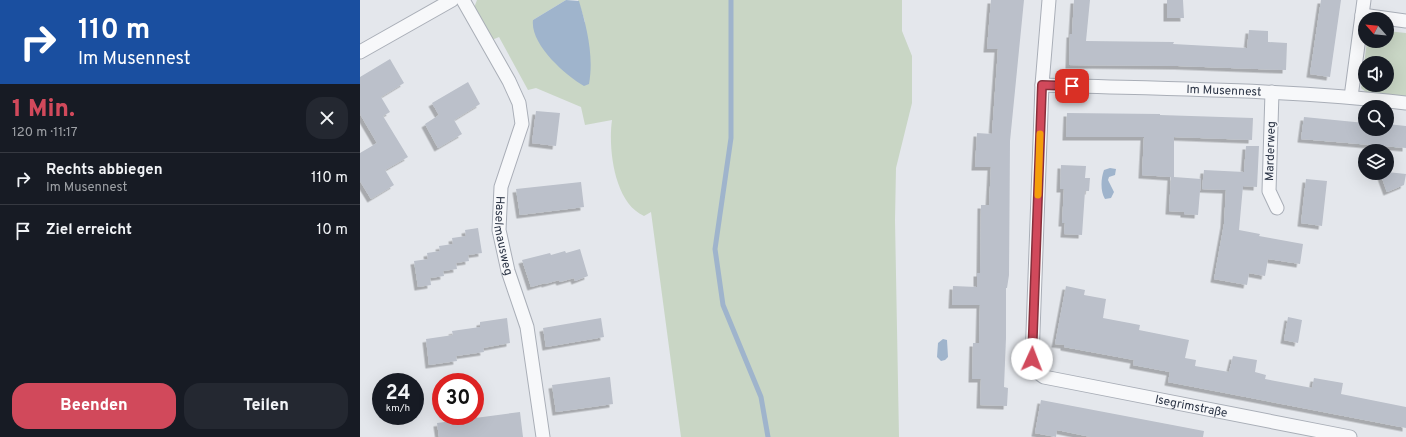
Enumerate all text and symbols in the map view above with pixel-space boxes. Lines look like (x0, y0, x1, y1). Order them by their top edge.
north arrow (1358, 12, 1394, 48)
map controls (1358, 12, 1394, 180)
text: 110 m (78, 13, 150, 49)
icon: right (12, 16, 64, 68)
text: Im Musennest (78, 48, 191, 71)
button: sound (1358, 56, 1394, 92)
pin (1055, 69, 1089, 103)
icon: arrive (1061, 75, 1083, 97)
street label: Im Musennest (1186, 82, 1262, 101)
text: 1 Min. (12, 95, 75, 125)
button: close (306, 97, 348, 139)
button: search (1358, 100, 1394, 136)
street label: Marderweg (1262, 121, 1280, 181)
text: 120 m · 11:17 (12, 125, 78, 141)
button: layers (1358, 144, 1394, 180)
text: Rechts abbiegen (46, 161, 163, 180)
icon: right (12, 168, 34, 190)
text: 110 m (311, 169, 348, 188)
text: Im Musennest (46, 180, 127, 196)
street label: Haselmausweg (489, 196, 516, 278)
icon: arrive (12, 220, 34, 242)
text: Ziel erreicht (46, 221, 132, 240)
text: 10 m (317, 221, 348, 240)
position arrow (1011, 338, 1053, 380)
speed limit sign: 30 (432, 373, 484, 425)
text: 24 (385, 381, 411, 407)
button: Beenden (12, 383, 176, 429)
button: Teilen (184, 383, 348, 429)
street label: Isegrimstraße (1154, 392, 1229, 422)
text: km/h (386, 402, 410, 415)

